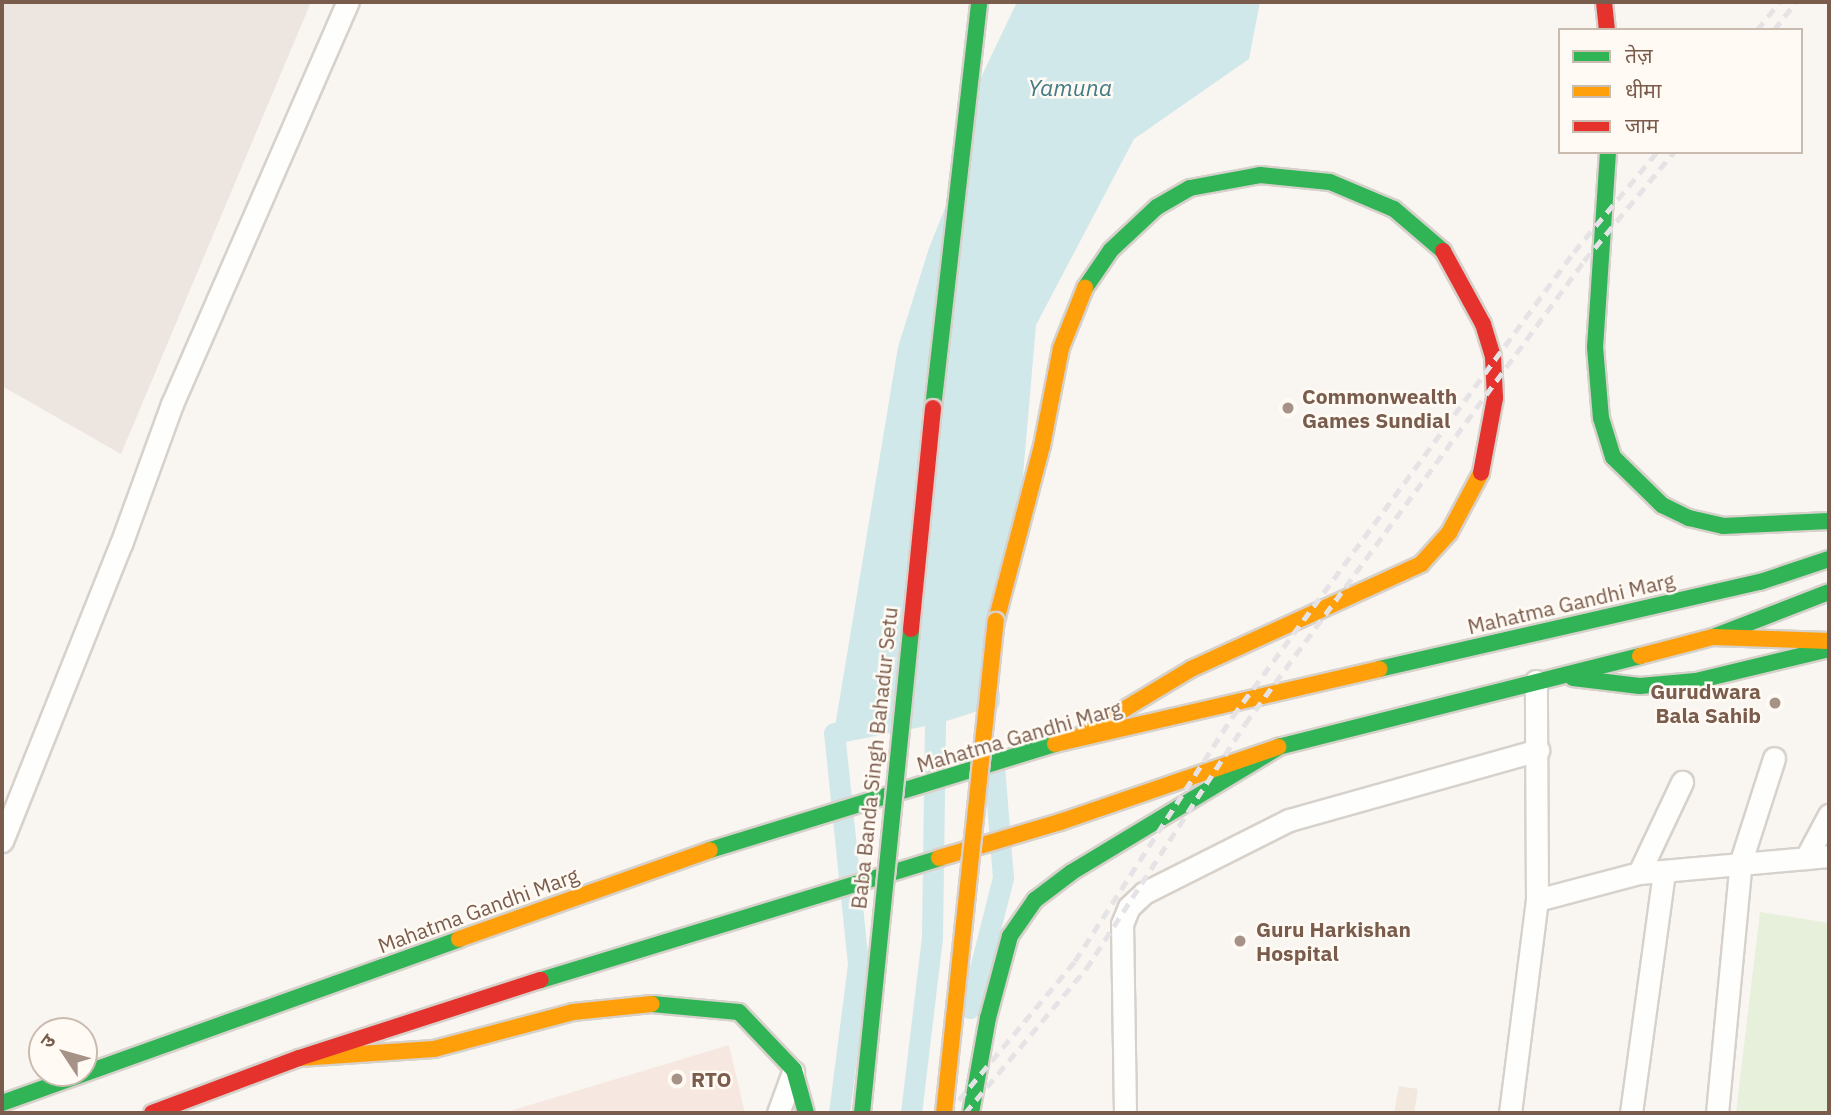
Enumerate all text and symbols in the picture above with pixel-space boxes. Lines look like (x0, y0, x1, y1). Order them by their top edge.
legend (1558, 28, 1803, 154)
text: तेज़ (1625, 41, 1653, 69)
water label: Yamuna (1028, 73, 1112, 101)
text: धीमा (1625, 76, 1661, 104)
text: जाम (1625, 111, 1659, 139)
place label: Commonwealth Games Sundial (1302, 383, 1457, 433)
marker: Commonwealth Games Sundial (1280, 400, 1296, 416)
street label: Mahatma Gandhi Marg (1465, 567, 1677, 639)
street label: Baba Banda Singh Bahadur Setu (846, 606, 902, 910)
place label: Gurudwara Bala Sahib (1650, 678, 1761, 728)
street label: Mahatma Gandhi Marg (914, 695, 1124, 777)
marker: Gurudwara Bala Sahib (1767, 695, 1783, 711)
street label: Mahatma Gandhi Marg (374, 862, 582, 958)
place label: Guru Harkishan Hospital (1256, 916, 1411, 966)
marker: Guru Harkishan Hospital (1230, 931, 1250, 951)
north arrow (28, 1017, 98, 1087)
text: उ (35, 1029, 61, 1052)
place label: RTO (691, 1066, 731, 1092)
marker: RTO (669, 1071, 685, 1087)

